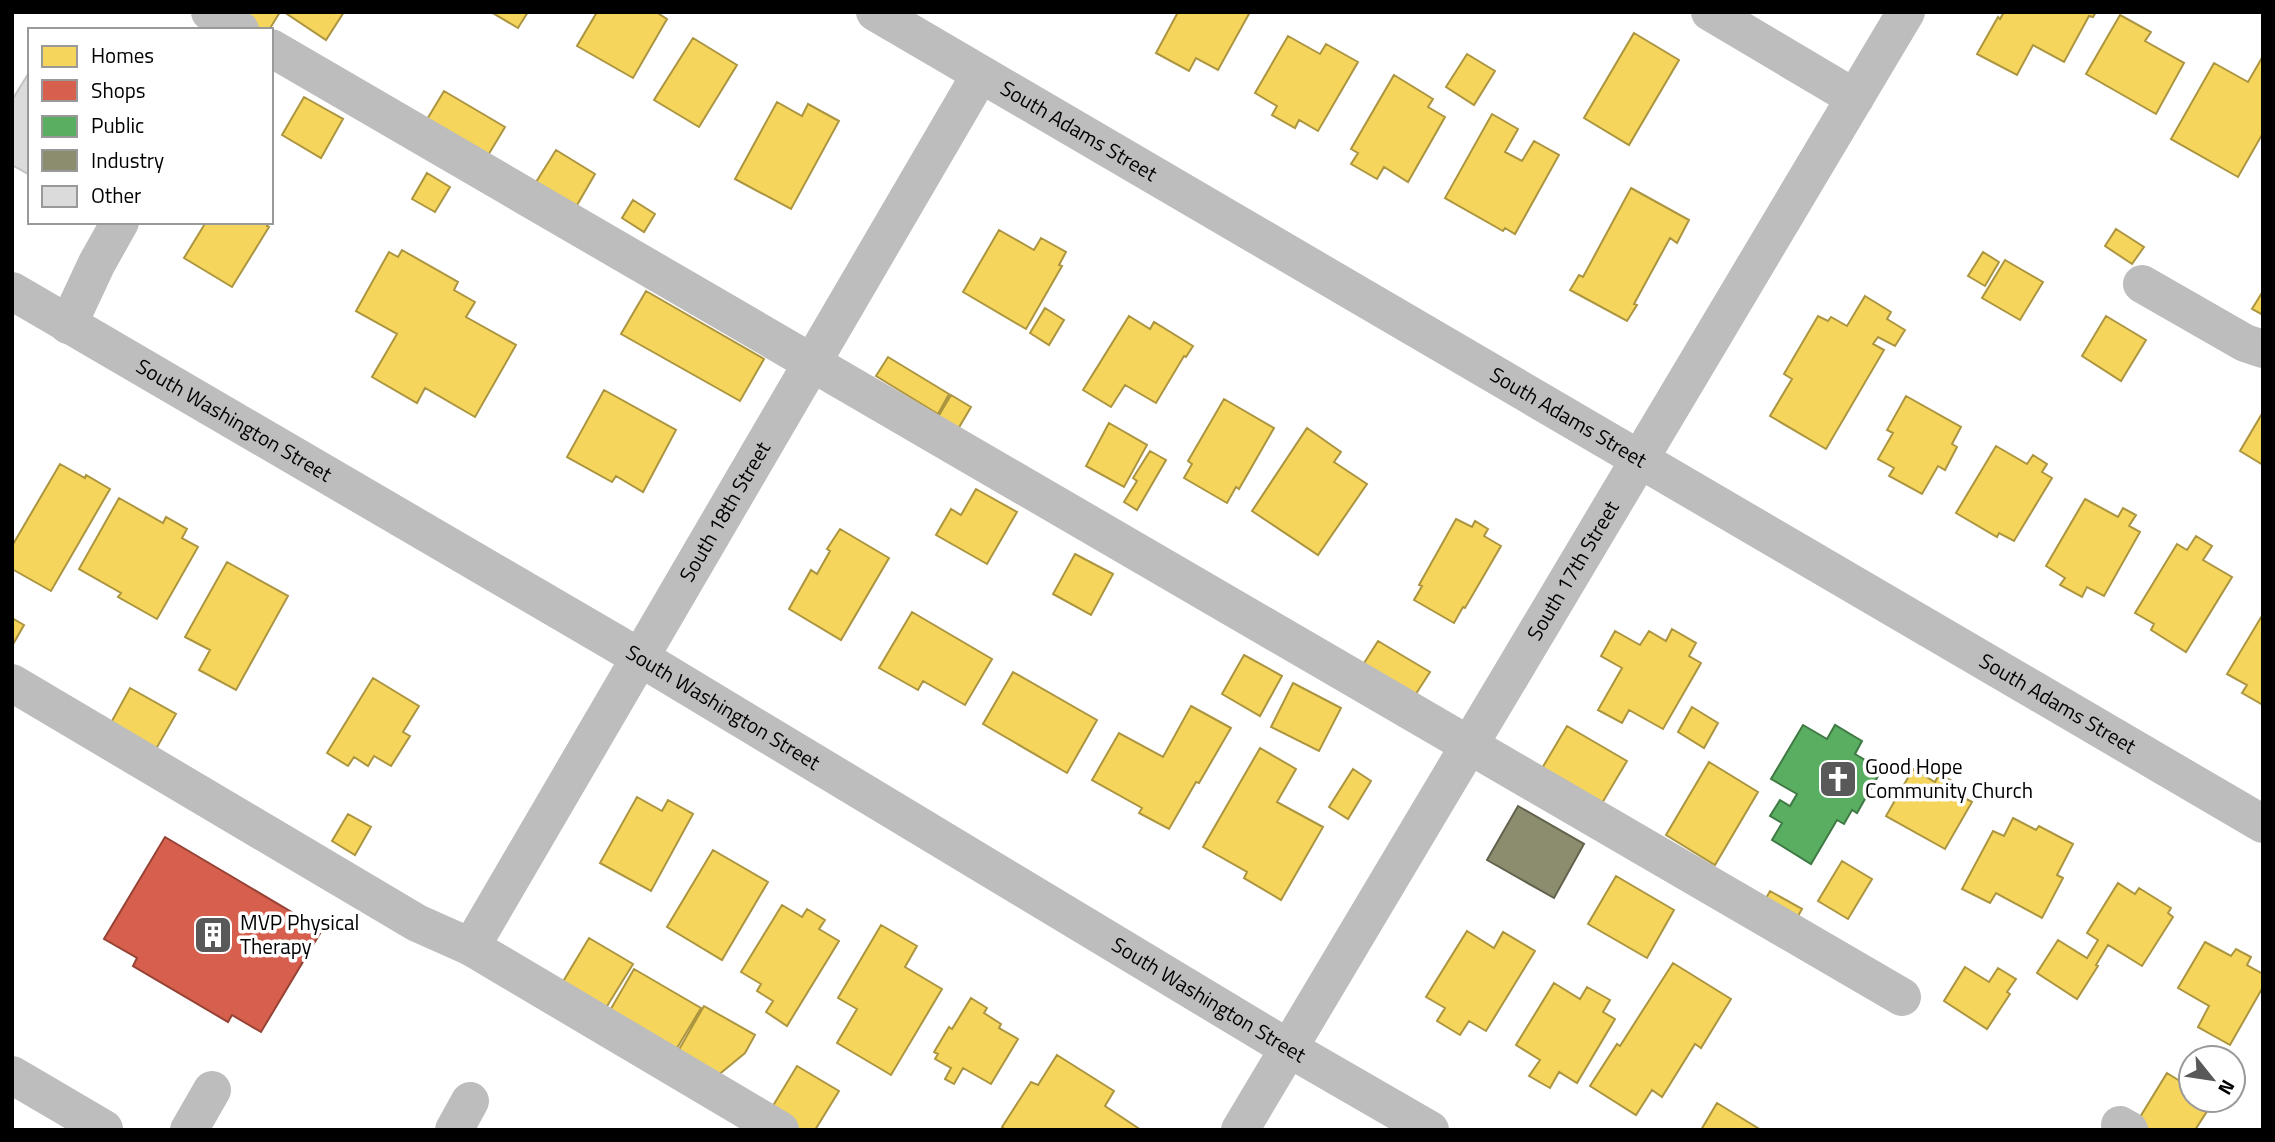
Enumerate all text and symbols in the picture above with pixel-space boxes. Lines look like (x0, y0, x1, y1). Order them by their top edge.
legend (28, 28, 273, 224)
text: Homes (91, 39, 154, 71)
street label: South Adams Street (995, 72, 1164, 189)
text: Shops (91, 74, 146, 106)
text: Public (91, 109, 144, 141)
text: Industry (91, 144, 164, 176)
text: Other (91, 179, 141, 211)
street label: South Washington Street (131, 350, 339, 490)
street label: South Adams Street (1484, 358, 1654, 475)
street label: South 18th Street (671, 434, 778, 587)
street label: South 17th Street (1518, 494, 1627, 646)
street label: South Washington Street (620, 636, 827, 778)
street label: South Adams Street (1974, 644, 2143, 762)
place label: Good Hope Community Church (1865, 750, 2033, 806)
church icon: Good Hope Community Church (1817, 758, 1859, 800)
place label: MVP Physical Therapy (240, 906, 359, 962)
building icon: MVP Physical Therapy (192, 914, 234, 956)
street label: South Washington Street (1106, 928, 1313, 1070)
north arrow (2177, 1044, 2247, 1114)
text: N (2211, 1075, 2243, 1101)

